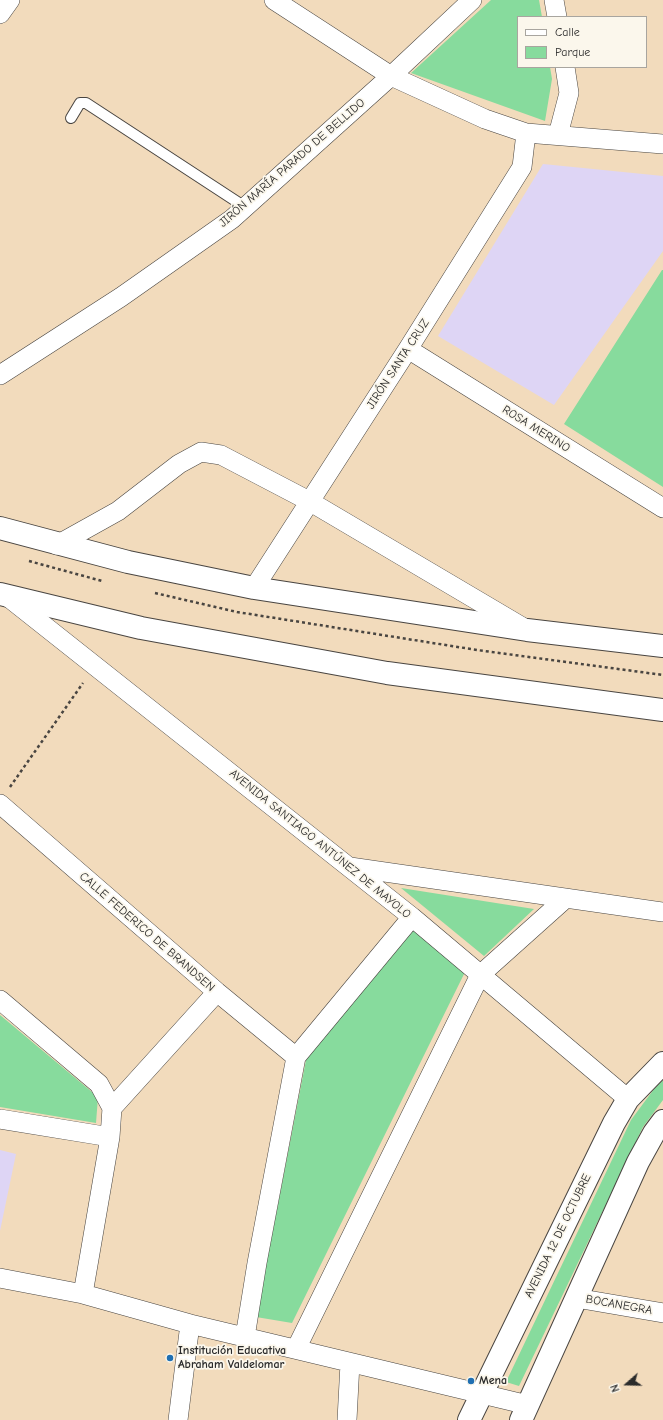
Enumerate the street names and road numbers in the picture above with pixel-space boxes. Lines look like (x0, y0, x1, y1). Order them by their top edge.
street label: JIRÓN MARÍA PARADO DE BELLIDO (216, 96, 368, 230)
street label: JIRÓN SANTA CRUZ (364, 316, 432, 412)
street label: ROSA MERINO (499, 402, 573, 456)
street label: AVENIDA SANTIAGO ANTÚNEZ DE MAYOLO (226, 766, 414, 922)
street label: CALLE FEDERICO DE BRANDSEN (76, 869, 218, 995)
street label: AVENIDA 12 DE OCTUBRE (522, 1171, 594, 1301)
street label: BOCANEGRA (585, 1292, 653, 1318)

